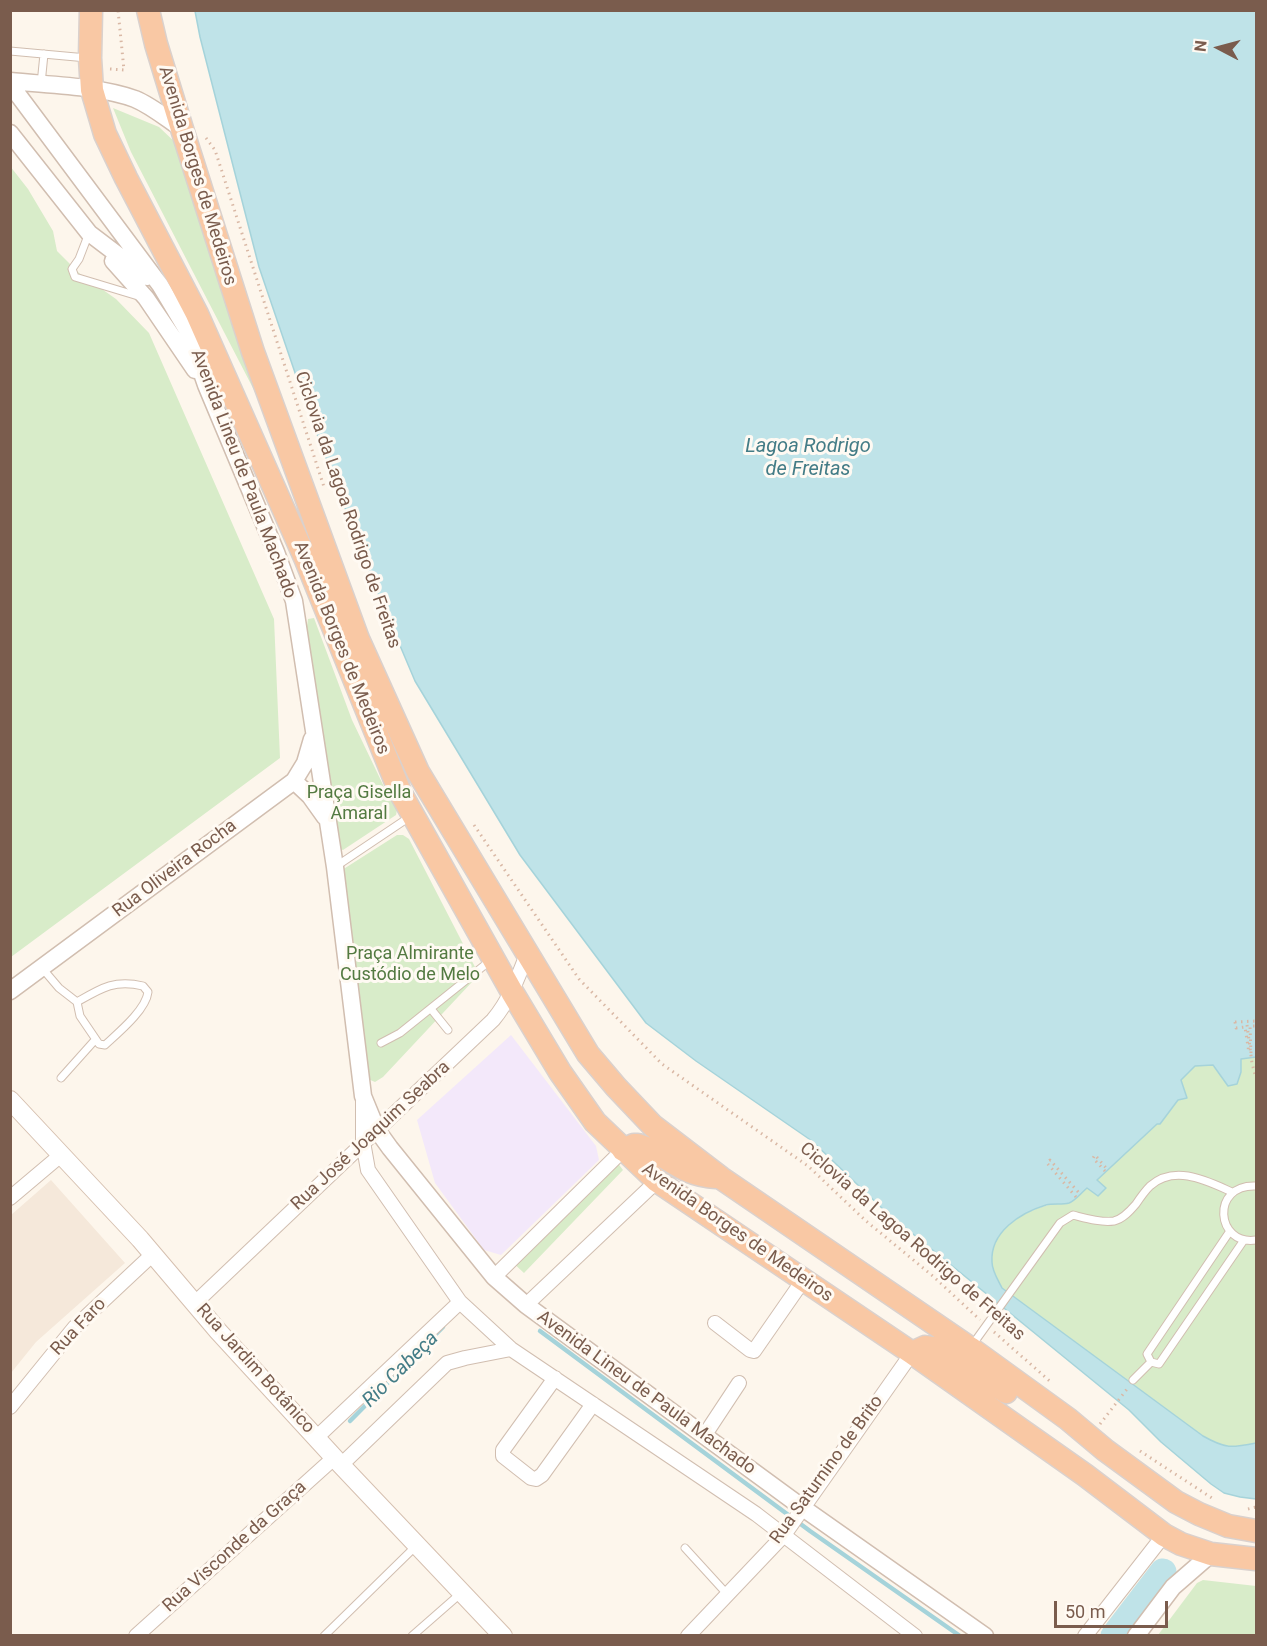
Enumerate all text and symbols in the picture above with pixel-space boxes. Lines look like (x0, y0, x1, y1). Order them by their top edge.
north arrow (1189, 18, 1249, 78)
text: N (1191, 39, 1211, 53)
street label: Avenida Borges de Medeiros (153, 64, 241, 288)
street label: Avenida Lineu de Paula Machado (185, 346, 301, 602)
street label: Ciclovia da Lagoa Rodrigo de Freitas (289, 369, 405, 651)
water label: Lagoa Rodrigo de Freitas (745, 435, 871, 482)
street label: Avenida Borges de Medeiros (288, 538, 394, 758)
park label: Praça Gisella Amaral (307, 782, 411, 824)
street label: Rua Oliveira Rocha (109, 815, 241, 923)
park label: Praça Almirante Custódio de Melo (340, 943, 480, 986)
street label: Rua José Joaquim Seabra (287, 1057, 455, 1215)
street label: Ciclovia da Lagoa Rodrigo de Freitas (795, 1138, 1029, 1346)
street label: Avenida Borges de Medeiros (637, 1159, 837, 1307)
street label: Rua Faro (47, 1294, 111, 1360)
street label: Rua Jardim Botânico (191, 1300, 319, 1438)
street label: Avenida Lineu de Paula Machado (532, 1306, 760, 1480)
water label: Rio Cabeça (358, 1327, 444, 1413)
street label: Rua Saturnino de Brito (766, 1391, 888, 1549)
street label: Rua Visconde da Graça (159, 1477, 311, 1617)
scale bar (1057, 1589, 1171, 1627)
text: 50 m (1065, 1601, 1105, 1622)

